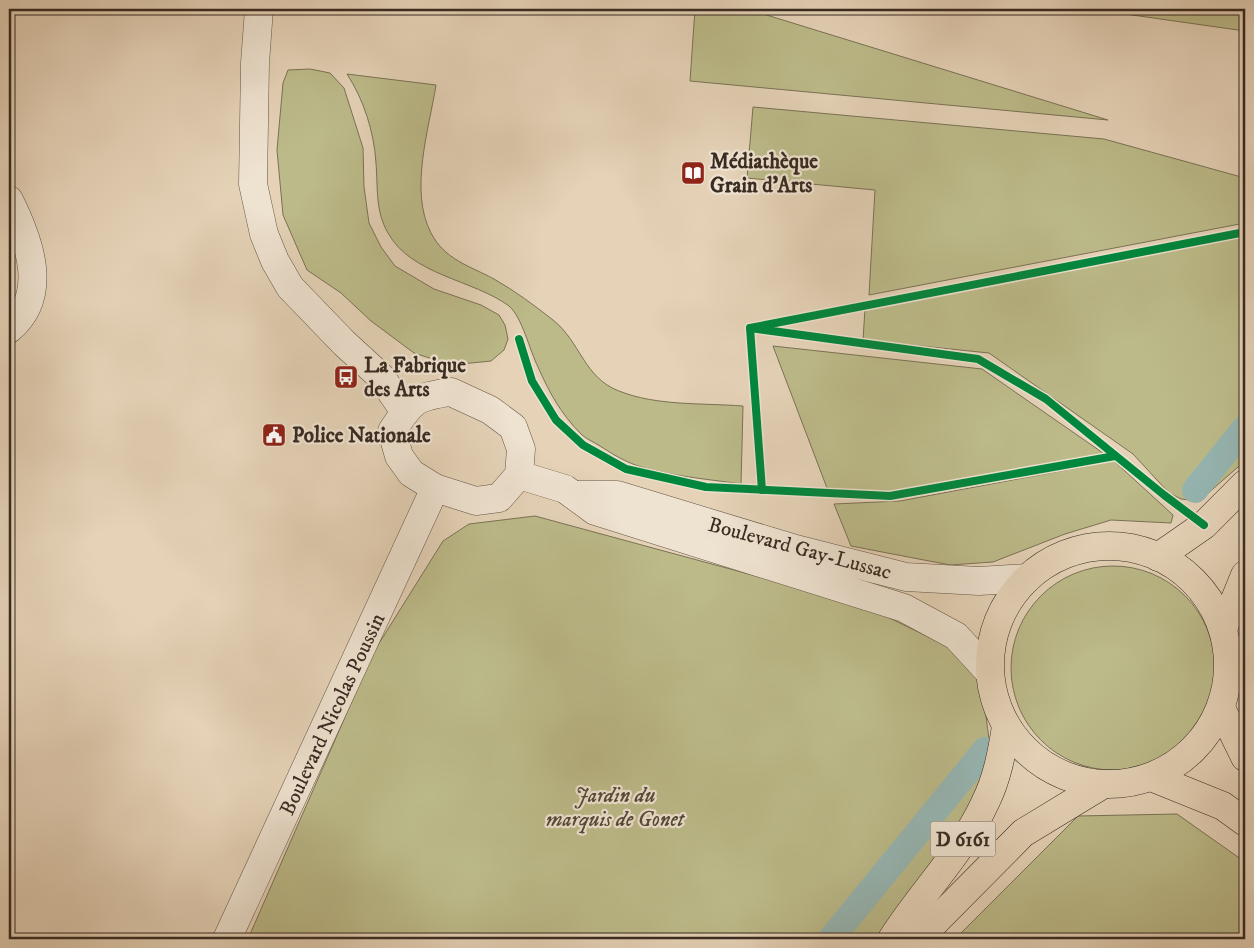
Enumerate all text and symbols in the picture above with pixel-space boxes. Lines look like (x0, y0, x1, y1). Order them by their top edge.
place label: Médiathèque Grain d'Arts (710, 149, 818, 199)
library icon: Médiathèque Grain d'Arts (680, 160, 706, 186)
place label: La Fabrique des Arts (364, 353, 466, 403)
bus stop icon: La Fabrique des Arts (333, 364, 359, 390)
public building icon: Police Nationale (261, 422, 287, 448)
place label: Police Nationale (292, 423, 431, 449)
street label: Boulevard Gay-Lussac (705, 512, 894, 586)
street label: Boulevard Nicolas Poussin (275, 609, 391, 820)
park label: Jardin du marquis de Gonet (546, 783, 686, 834)
road number: D 6161 (930, 822, 996, 856)

